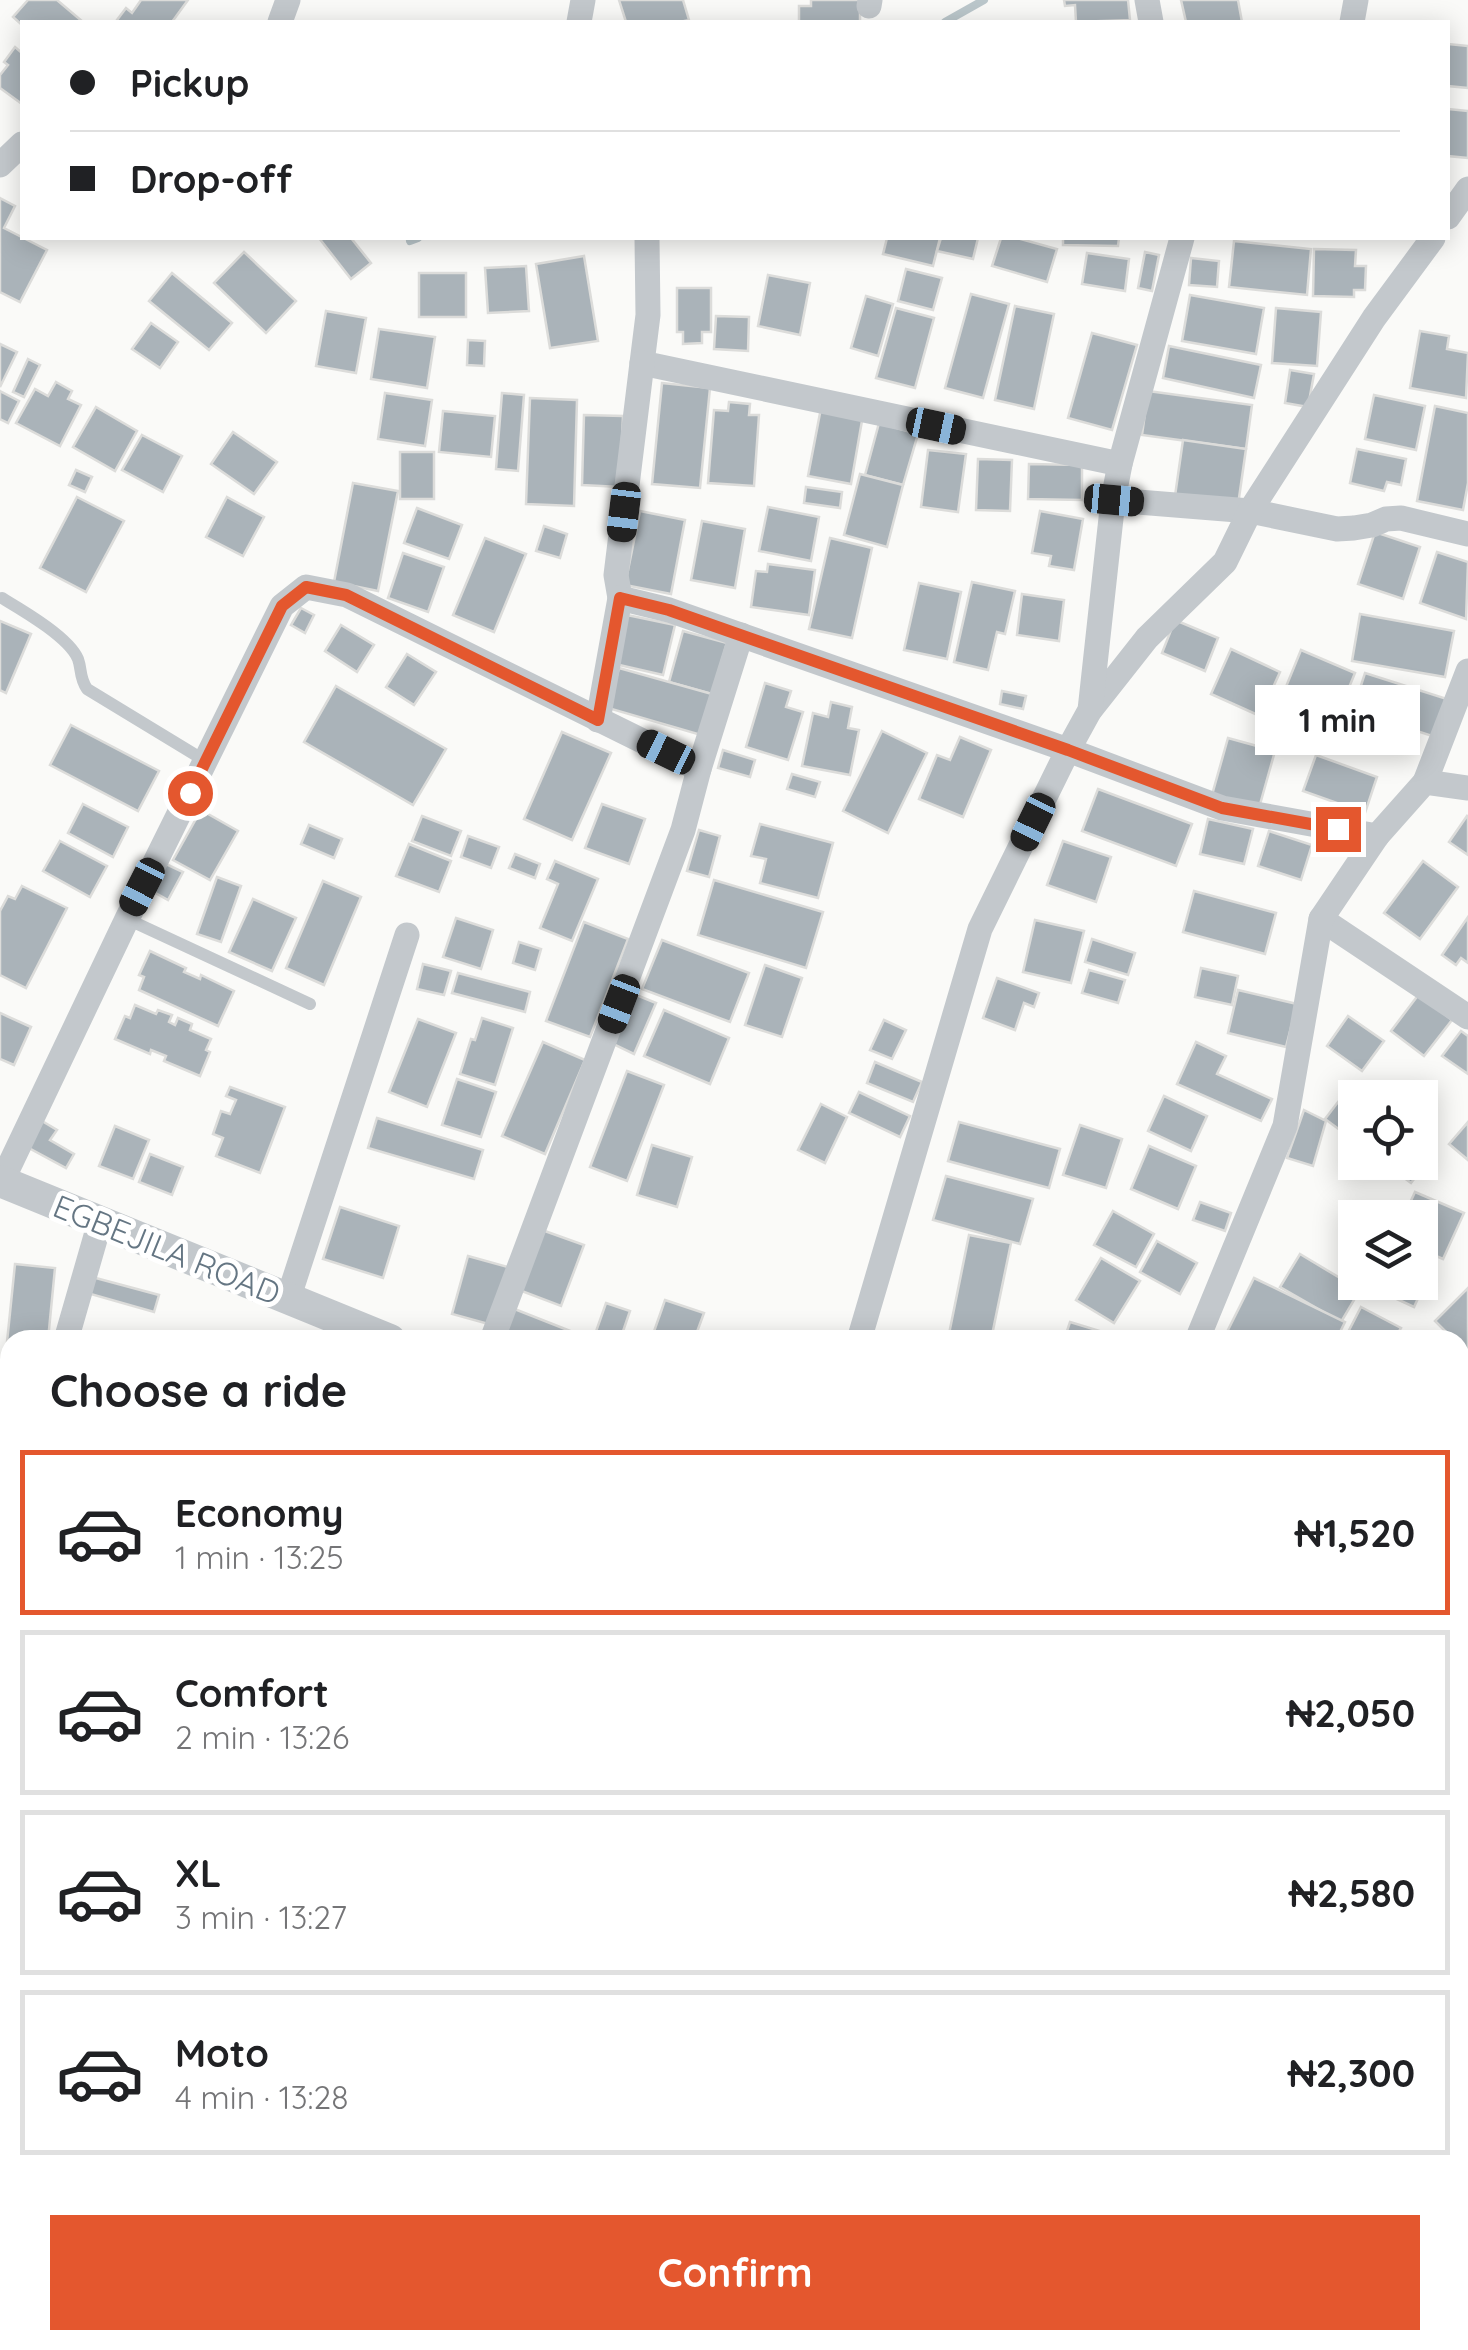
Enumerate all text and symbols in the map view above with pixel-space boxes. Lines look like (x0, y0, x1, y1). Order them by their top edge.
text: Pickup (130, 59, 249, 107)
text: Drop-off (130, 155, 292, 203)
car (904, 405, 968, 447)
car (605, 480, 643, 544)
car (1083, 482, 1145, 518)
callout: 1 min (1256, 684, 1420, 754)
text: 1 min (1299, 700, 1376, 740)
car (632, 725, 700, 779)
route start (168, 771, 213, 816)
car (1006, 788, 1060, 856)
route end (1316, 807, 1361, 852)
car (115, 853, 169, 921)
car (594, 971, 644, 1037)
map controls (1338, 1080, 1438, 1300)
button: locate (1338, 1080, 1438, 1180)
street label: EGBEJILA ROAD (48, 1185, 286, 1313)
button: layers (1338, 1200, 1438, 1300)
text: Choose a ride (50, 1362, 347, 1418)
icon: car (55, 1488, 145, 1578)
text: Economy (175, 1489, 344, 1537)
text: ₦1,520 (1295, 1509, 1415, 1557)
text: 1 min · 13:25 (175, 1537, 344, 1577)
icon: car (55, 1668, 145, 1758)
text: Comfort (175, 1669, 329, 1717)
text: ₦2,050 (1286, 1689, 1415, 1737)
text: 2 min · 13:26 (175, 1717, 349, 1757)
icon: car (55, 1848, 145, 1938)
text: XL (175, 1849, 221, 1897)
text: ₦2,580 (1289, 1869, 1415, 1917)
text: 3 min · 13:27 (175, 1897, 347, 1937)
icon: car (55, 2028, 145, 2118)
text: Moto (175, 2029, 269, 2077)
text: ₦2,300 (1288, 2049, 1415, 2097)
text: 4 min · 13:28 (175, 2077, 348, 2117)
button: Confirm (50, 2215, 1420, 2330)

